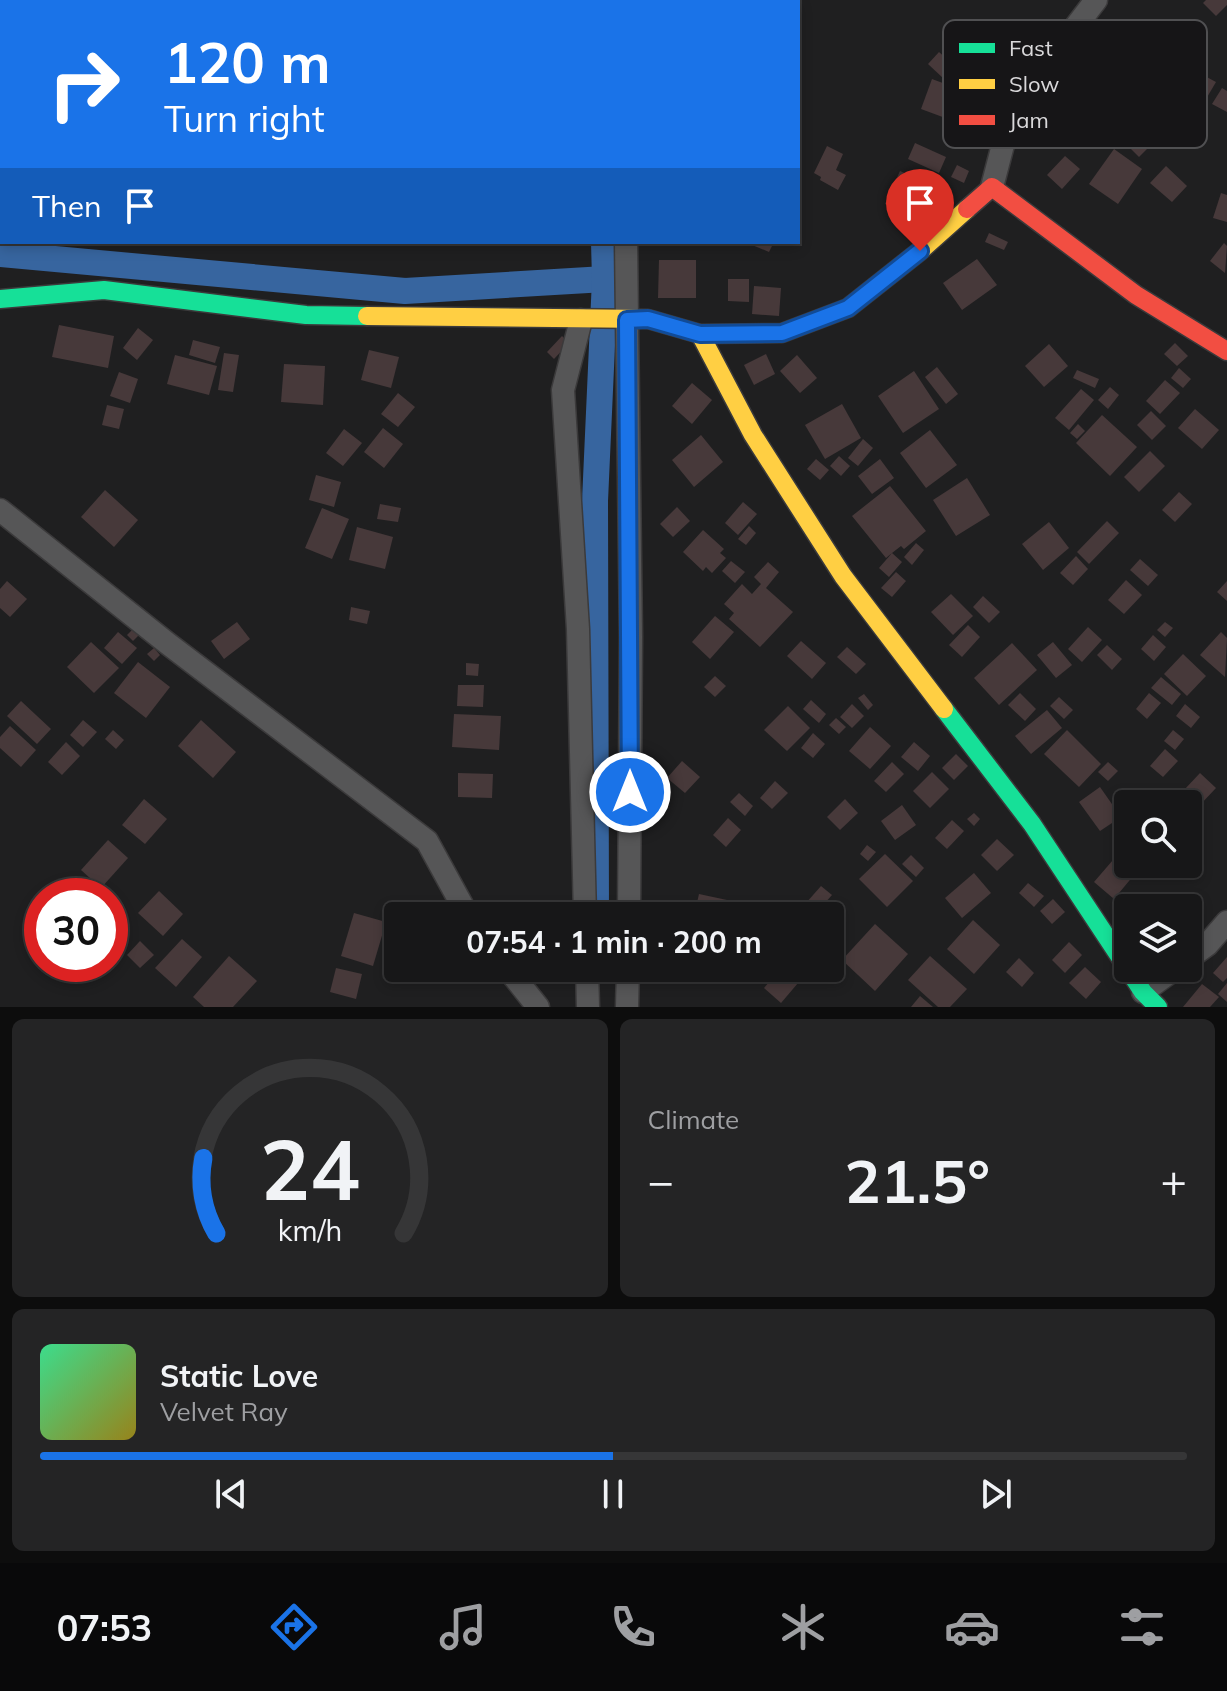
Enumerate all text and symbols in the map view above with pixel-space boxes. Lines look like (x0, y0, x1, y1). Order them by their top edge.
legend (943, 20, 1207, 148)
text: 120 m (164, 27, 331, 97)
icon: right (32, 32, 136, 136)
text: Fast (1009, 34, 1053, 62)
text: Slow (1009, 70, 1059, 98)
text: Turn right (164, 96, 325, 141)
text: Jam (1009, 106, 1049, 134)
pin (886, 169, 954, 251)
icon: arrive (898, 181, 942, 225)
icon: arrive (118, 184, 162, 228)
text: Then (32, 187, 102, 225)
position arrow (588, 750, 672, 834)
map controls (1114, 790, 1202, 982)
button: search (1114, 790, 1202, 878)
speed limit sign: 30 (24, 878, 128, 982)
button: layers (1114, 894, 1202, 982)
text: 07:54 · 1 min · 200 m (466, 923, 762, 961)
text: Climate (648, 1103, 739, 1136)
text: 24 (260, 1116, 360, 1221)
text: 21.5° (844, 1143, 990, 1218)
text: − (648, 1153, 674, 1208)
text: + (1161, 1153, 1187, 1208)
text: km/h (277, 1212, 342, 1248)
text: Static Love (160, 1357, 318, 1395)
text: Velvet Ray (160, 1395, 288, 1428)
icon: previous (209, 1472, 253, 1516)
icon: pause (591, 1472, 635, 1516)
icon: next (974, 1472, 1018, 1516)
icon: directions (266, 1599, 322, 1655)
icon: music (435, 1599, 491, 1655)
icon: phone (605, 1599, 661, 1655)
icon: climate (775, 1599, 831, 1655)
icon: car (944, 1599, 1000, 1655)
icon: filters (1114, 1599, 1170, 1655)
text: 07:53 (57, 1605, 152, 1650)

